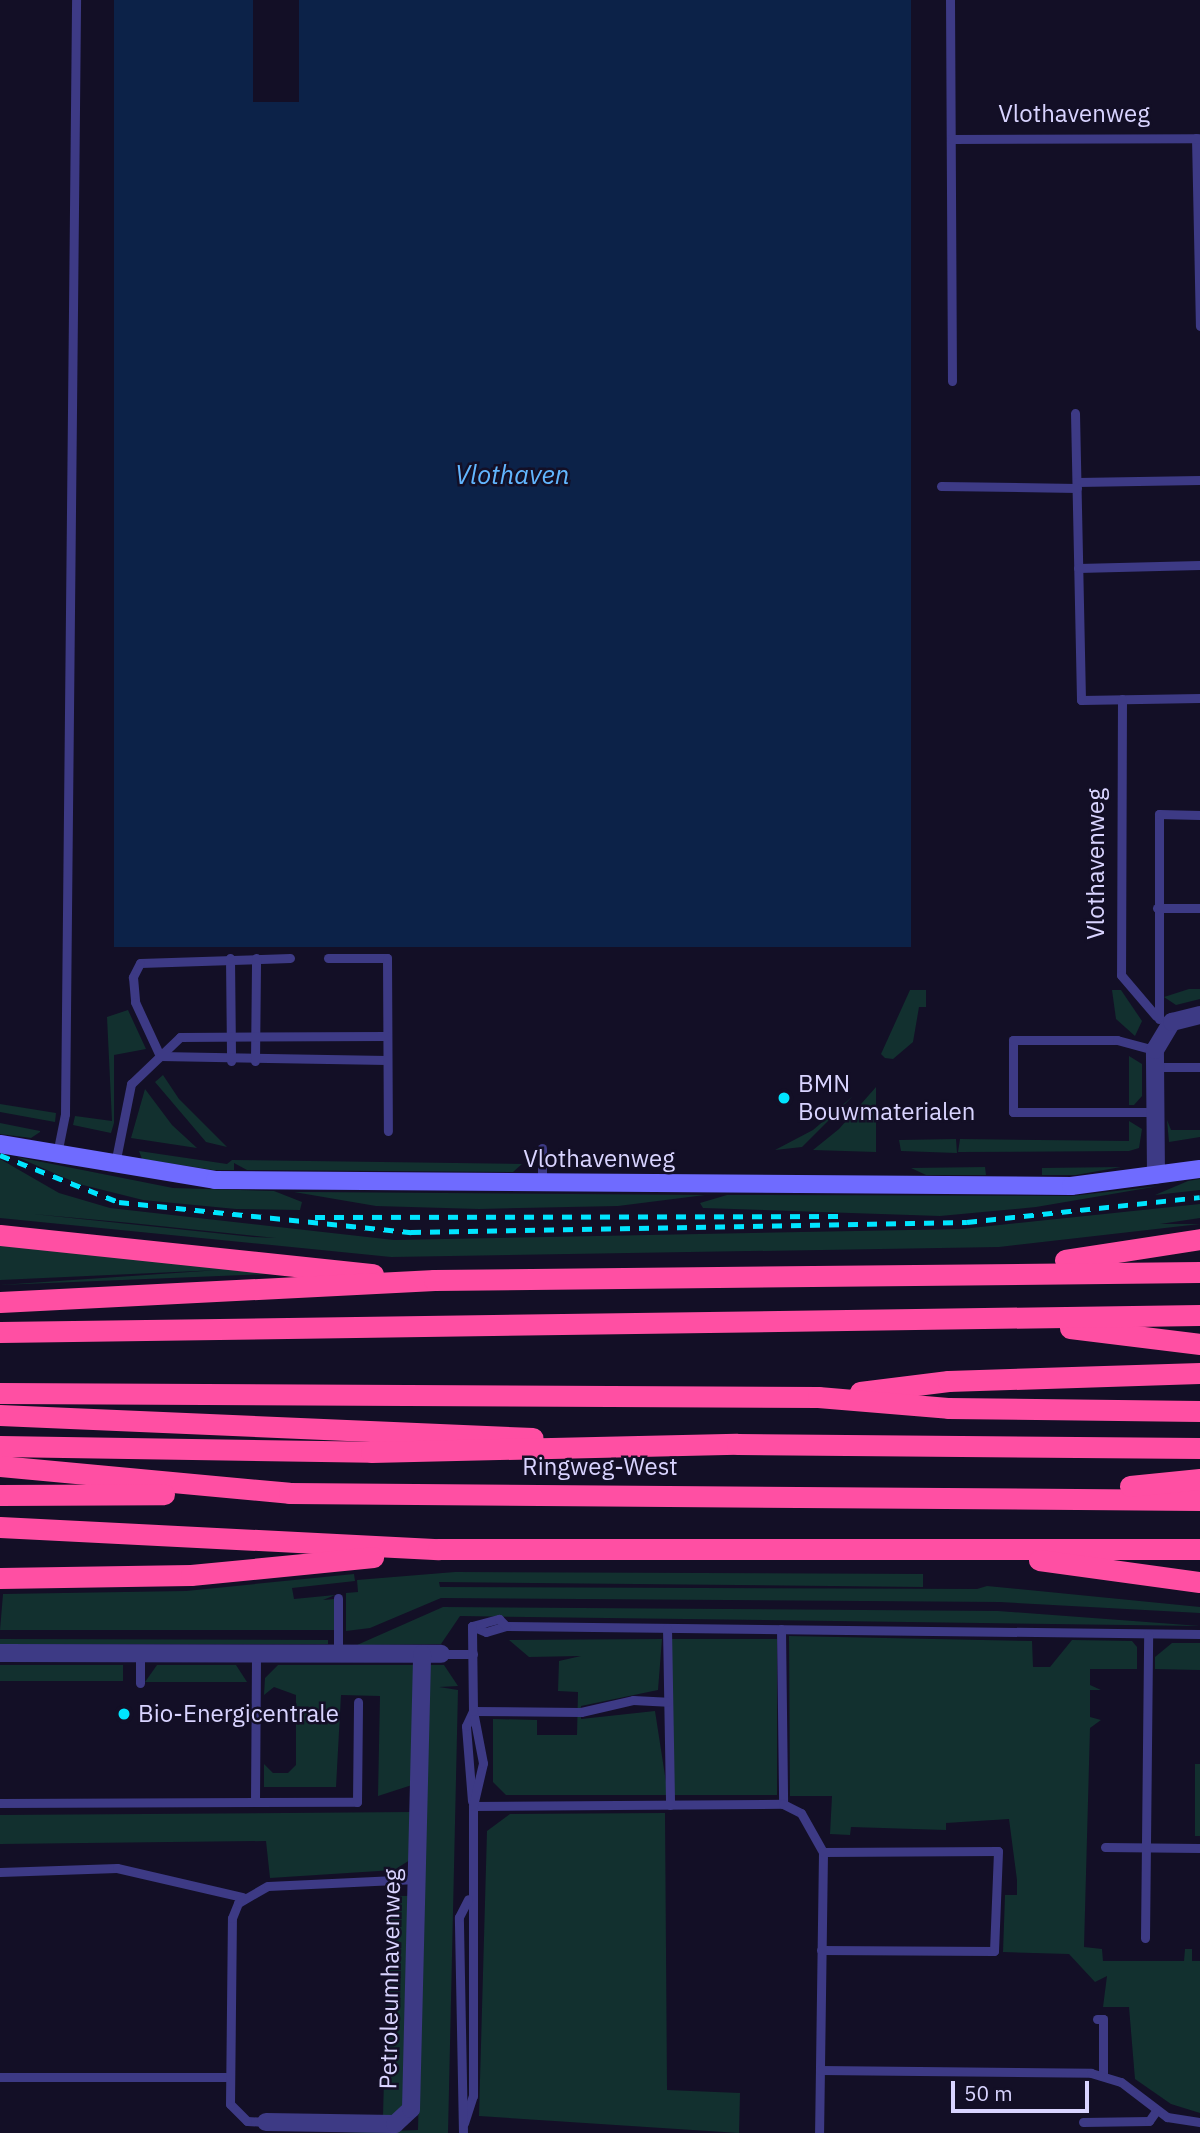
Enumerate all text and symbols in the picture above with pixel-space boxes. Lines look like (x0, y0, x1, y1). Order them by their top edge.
street label: Vlothavenweg (998, 100, 1150, 128)
water label: Vlothaven (455, 459, 569, 491)
street label: Vlothavenweg (1082, 788, 1110, 940)
place label: BMN Bouwmaterialen (798, 1070, 975, 1126)
marker: BMN Bouwmaterialen (776, 1090, 792, 1106)
street label: Vlothavenweg (523, 1145, 675, 1173)
street label: Ringweg-West (522, 1453, 678, 1481)
place label: Bio-Energicentrale (138, 1700, 339, 1728)
marker: Bio-Energicentrale (116, 1706, 132, 1722)
street label: Petroleumhavenweg (374, 1868, 406, 2090)
scale bar (955, 2066, 1093, 2110)
text: 50 m (964, 2079, 1013, 2107)

